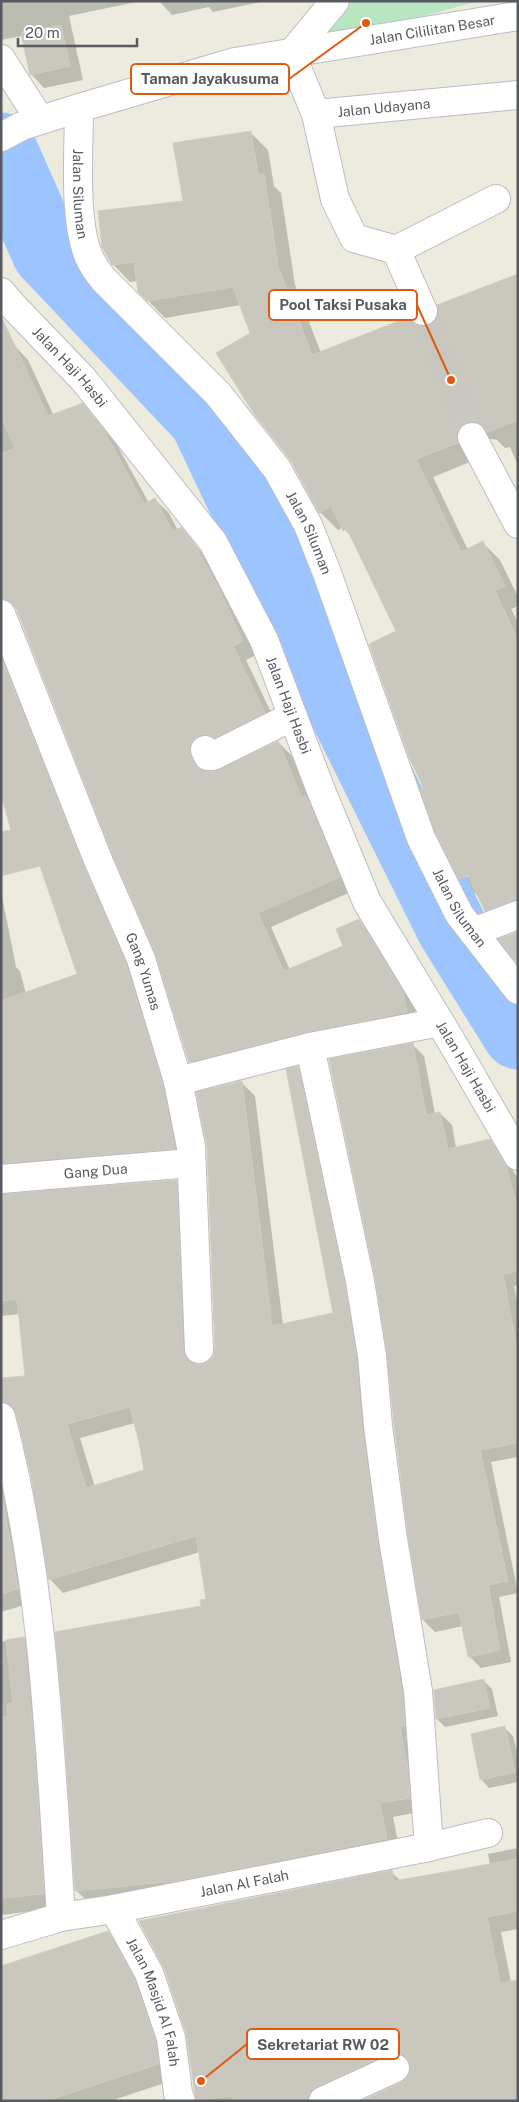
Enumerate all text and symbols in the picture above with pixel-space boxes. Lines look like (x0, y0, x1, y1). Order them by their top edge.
street label: Jalan Cililitan Besar (368, 12, 497, 48)
scale bar (18, 15, 136, 47)
text: 20 m (25, 24, 60, 41)
callout: Taman Jayakusuma (131, 64, 289, 94)
text: Taman Jayakusuma (141, 70, 279, 87)
street label: Jalan Udayana (337, 95, 431, 120)
street label: Jalan Siluman (70, 149, 91, 240)
callout: Pool Taksi Pusaka (269, 290, 417, 320)
text: Pool Taksi Pusaka (279, 296, 407, 313)
street label: Jalan Haji Hasbi (29, 324, 111, 410)
street label: Jalan Siluman (283, 489, 335, 577)
street label: Jalan Haji Hasbi (263, 654, 314, 756)
street label: Jalan Siluman (429, 866, 490, 950)
street label: Gang Yumas (123, 930, 164, 1012)
street label: Jalan Haji Hasbi (433, 1018, 499, 1115)
street label: Gang Dua (63, 1160, 128, 1182)
street label: Jalan Al Falah (198, 1867, 290, 1900)
street label: Jalan Masjid Al Falah (123, 1935, 183, 2067)
callout: Sekretariat RW 02 (247, 2029, 399, 2059)
text: Sekretariat RW 02 (257, 2036, 389, 2053)

